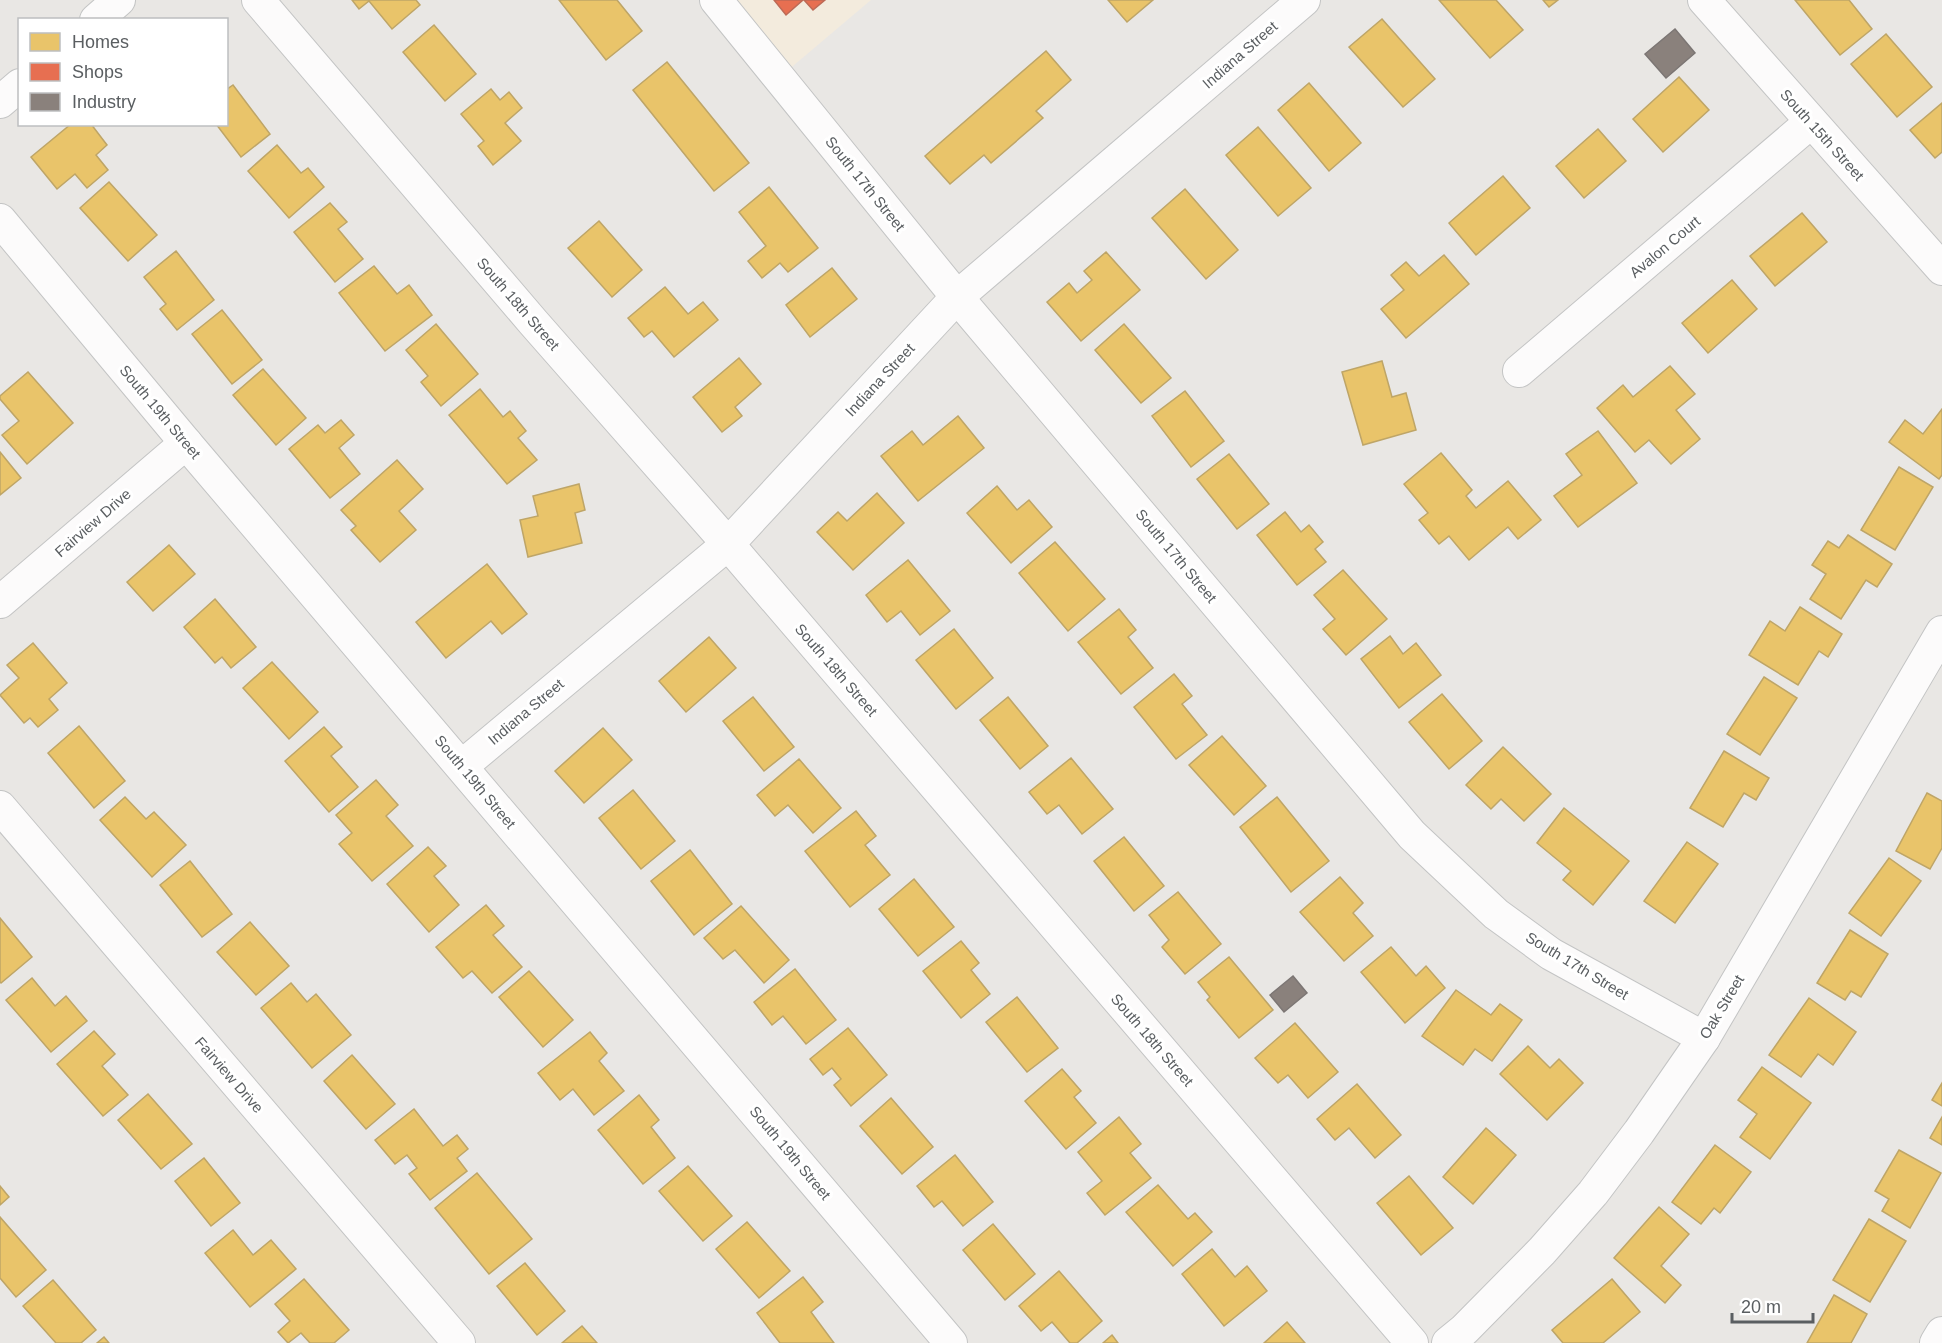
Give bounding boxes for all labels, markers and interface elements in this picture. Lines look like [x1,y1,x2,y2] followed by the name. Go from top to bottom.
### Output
[1199,17,1281,92] street label: Indiana Street
[18,18,228,126] legend
[72,32,129,52] text: Homes
[72,62,123,82] text: Shops
[1777,86,1868,184] street label: South 15th Street
[72,92,136,112] text: Industry
[822,133,909,235] street label: South 17th Street
[1626,212,1704,281] street label: Avalon Court
[474,254,564,354] street label: South 18th Street
[842,339,918,420] street label: Indiana Street
[116,361,205,462] street label: South 19th Street
[51,485,134,560] street label: Fairview Drive
[1132,505,1221,606] street label: South 17th Street
[792,620,882,720] street label: South 18th Street
[484,675,568,748] street label: Indiana Street
[431,731,520,832] street label: South 19th Street
[1523,928,1632,1003] street label: South 17th Street
[1696,971,1748,1042] street label: Oak Street
[1108,990,1198,1090] street label: South 18th Street
[192,1033,267,1116] street label: Fairview Drive
[746,1102,835,1203] street label: South 19th Street
[1732,1286,1813,1324] scale bar
[1741,1297,1781,1317] text: 20 m

